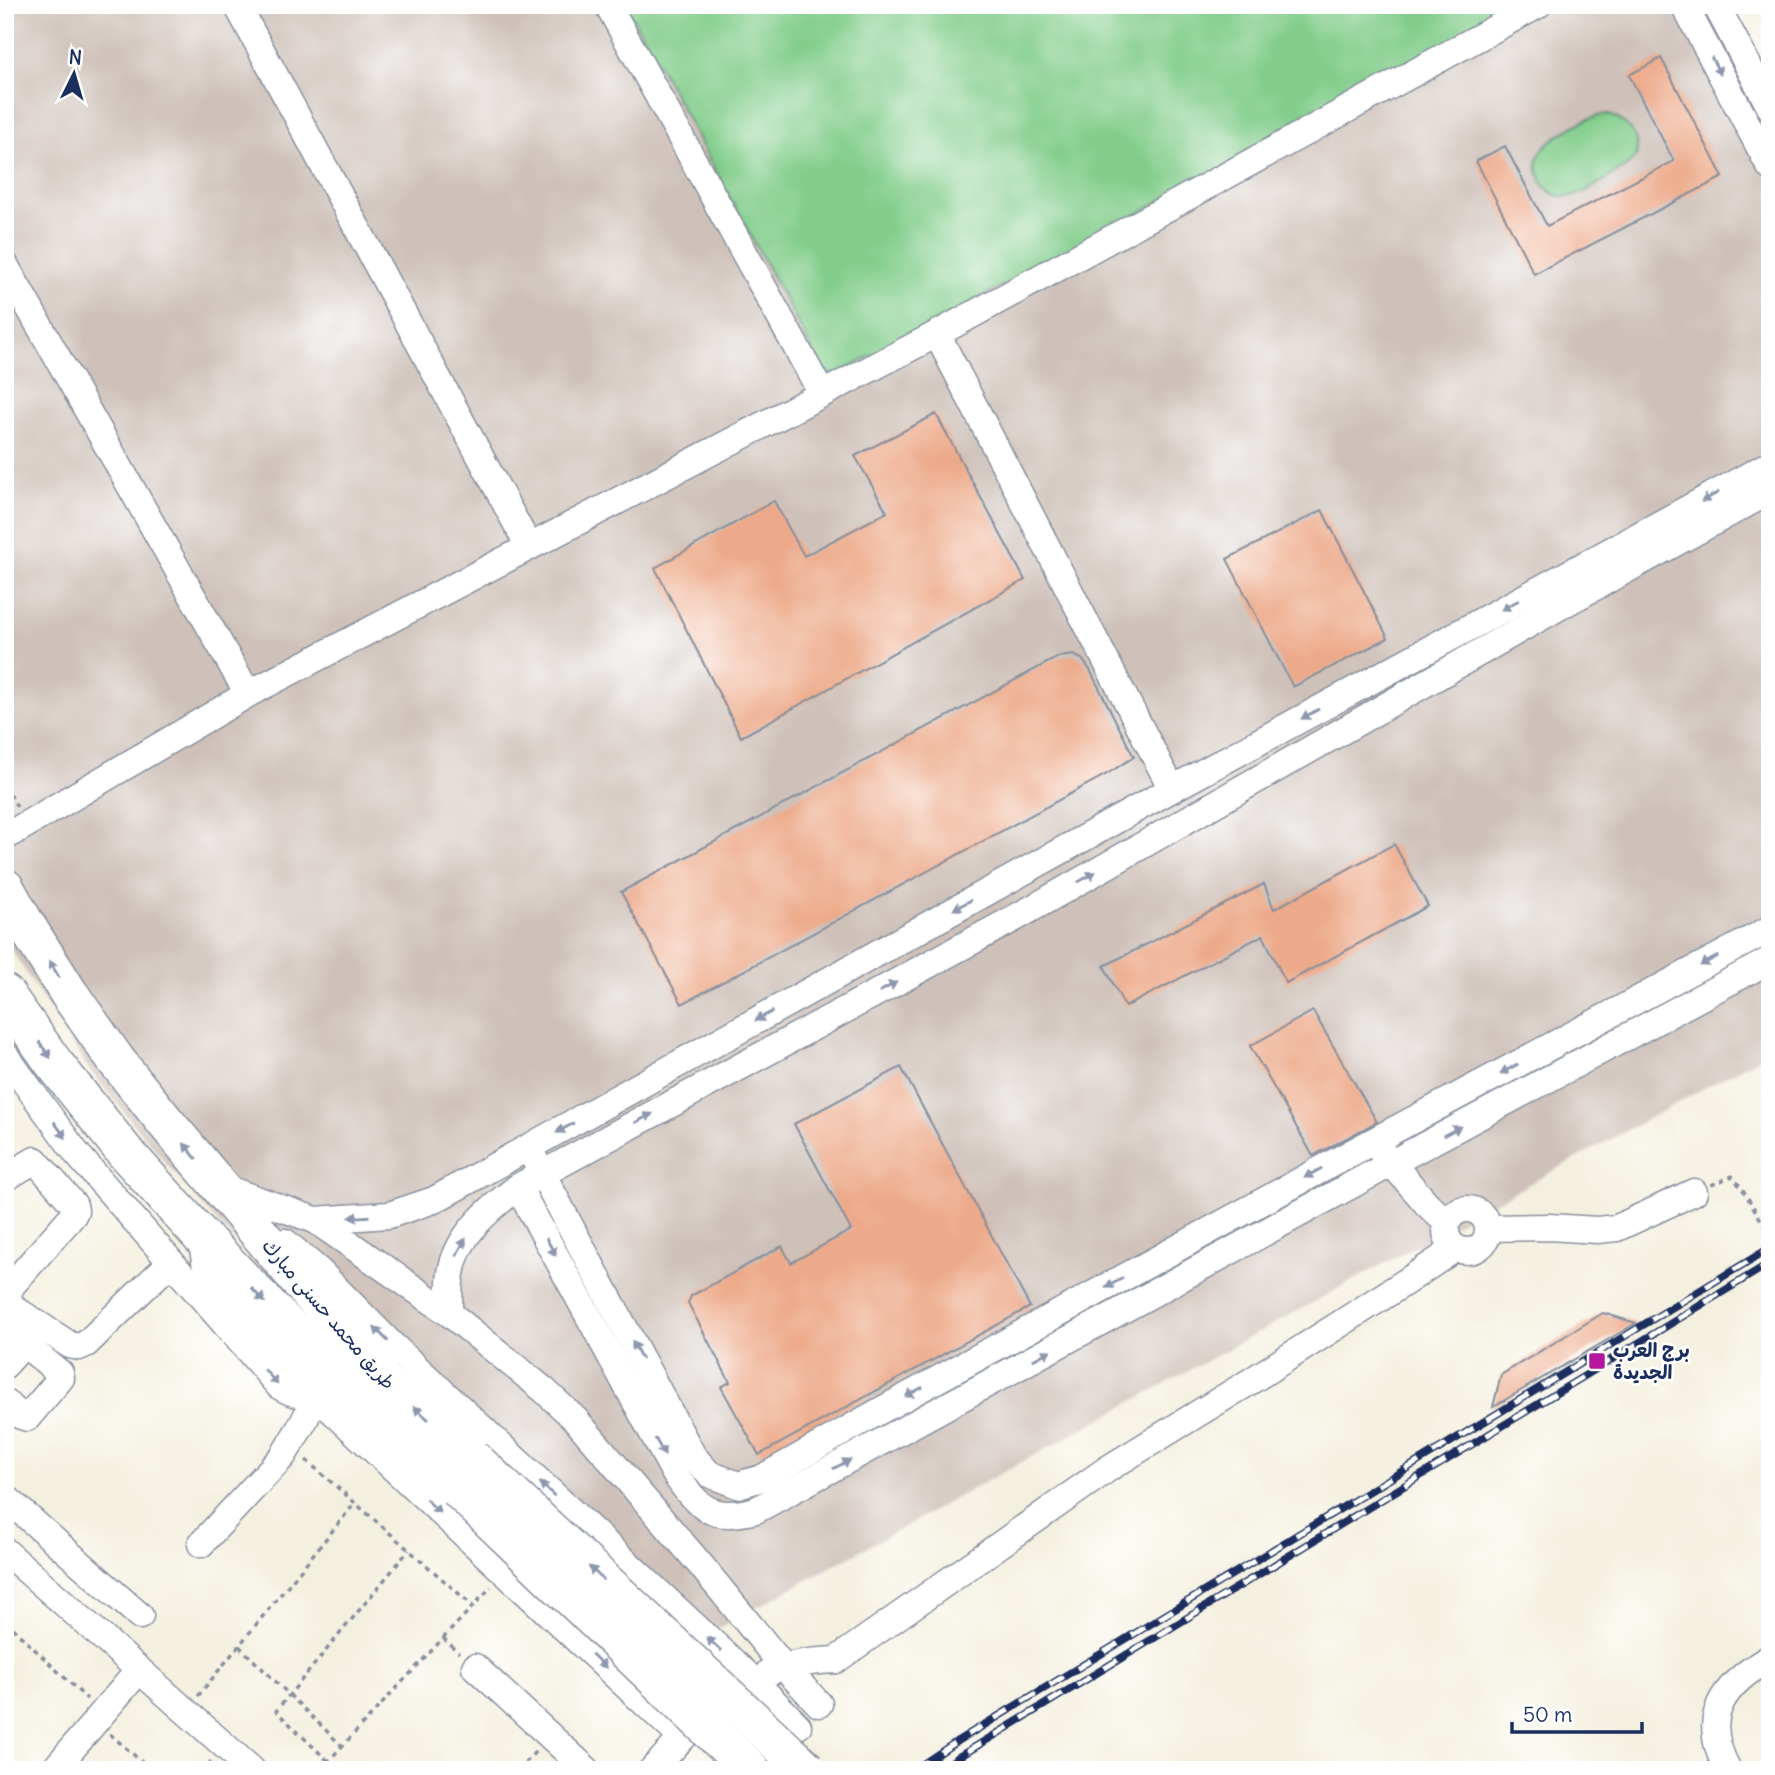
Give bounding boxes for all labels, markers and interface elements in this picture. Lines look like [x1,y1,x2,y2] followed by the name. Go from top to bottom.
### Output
[38,38,108,108] north arrow
[68,45,83,70] text: N
[1710,56,1722,75] one-way arrow
[1700,491,1720,502] one-way arrow
[1500,599,1520,611] one-way arrow
[1300,708,1320,720] one-way arrow
[1077,871,1097,883] one-way arrow
[952,899,972,911] one-way arrow
[1699,955,1719,967] one-way arrow
[47,959,60,979] one-way arrow
[878,981,897,993] one-way arrow
[754,1010,773,1022] one-way arrow
[37,1041,51,1059] one-way arrow
[1499,1063,1519,1075] one-way arrow
[635,1112,654,1124] one-way arrow
[53,1121,67,1139] one-way arrow
[556,1122,575,1134] one-way arrow
[1442,1125,1462,1137] one-way arrow
[182,1142,198,1160] one-way arrow
[1304,1167,1323,1179] one-way arrow
[348,1212,370,1223] one-way arrow
[256,1234,401,1395] street label: طريق محمد حسنى مبارك
[455,1237,467,1256] one-way arrow
[545,1237,557,1257] one-way arrow
[1104,1277,1124,1289] one-way arrow
[249,1286,265,1303] one-way arrow
[373,1326,390,1342] one-way arrow
[1613,1338,1690,1384] place label: برج العرب الجديدة
[631,1340,643,1360] one-way arrow
[1032,1350,1052,1361] one-way arrow
[1587,1351,1607,1371] marker: برج العرب الجديدة
[263,1368,279,1386] one-way arrow
[905,1386,924,1398] one-way arrow
[412,1405,430,1421] one-way arrow
[654,1437,666,1456] one-way arrow
[832,1458,852,1470] one-way arrow
[538,1481,556,1497] one-way arrow
[424,1497,441,1513] one-way arrow
[587,1565,605,1581] one-way arrow
[705,1636,723,1652] one-way arrow
[590,1653,608,1669] one-way arrow
[1512,1691,1642,1735] scale bar
[1523,1701,1572,1728] text: 50 m

